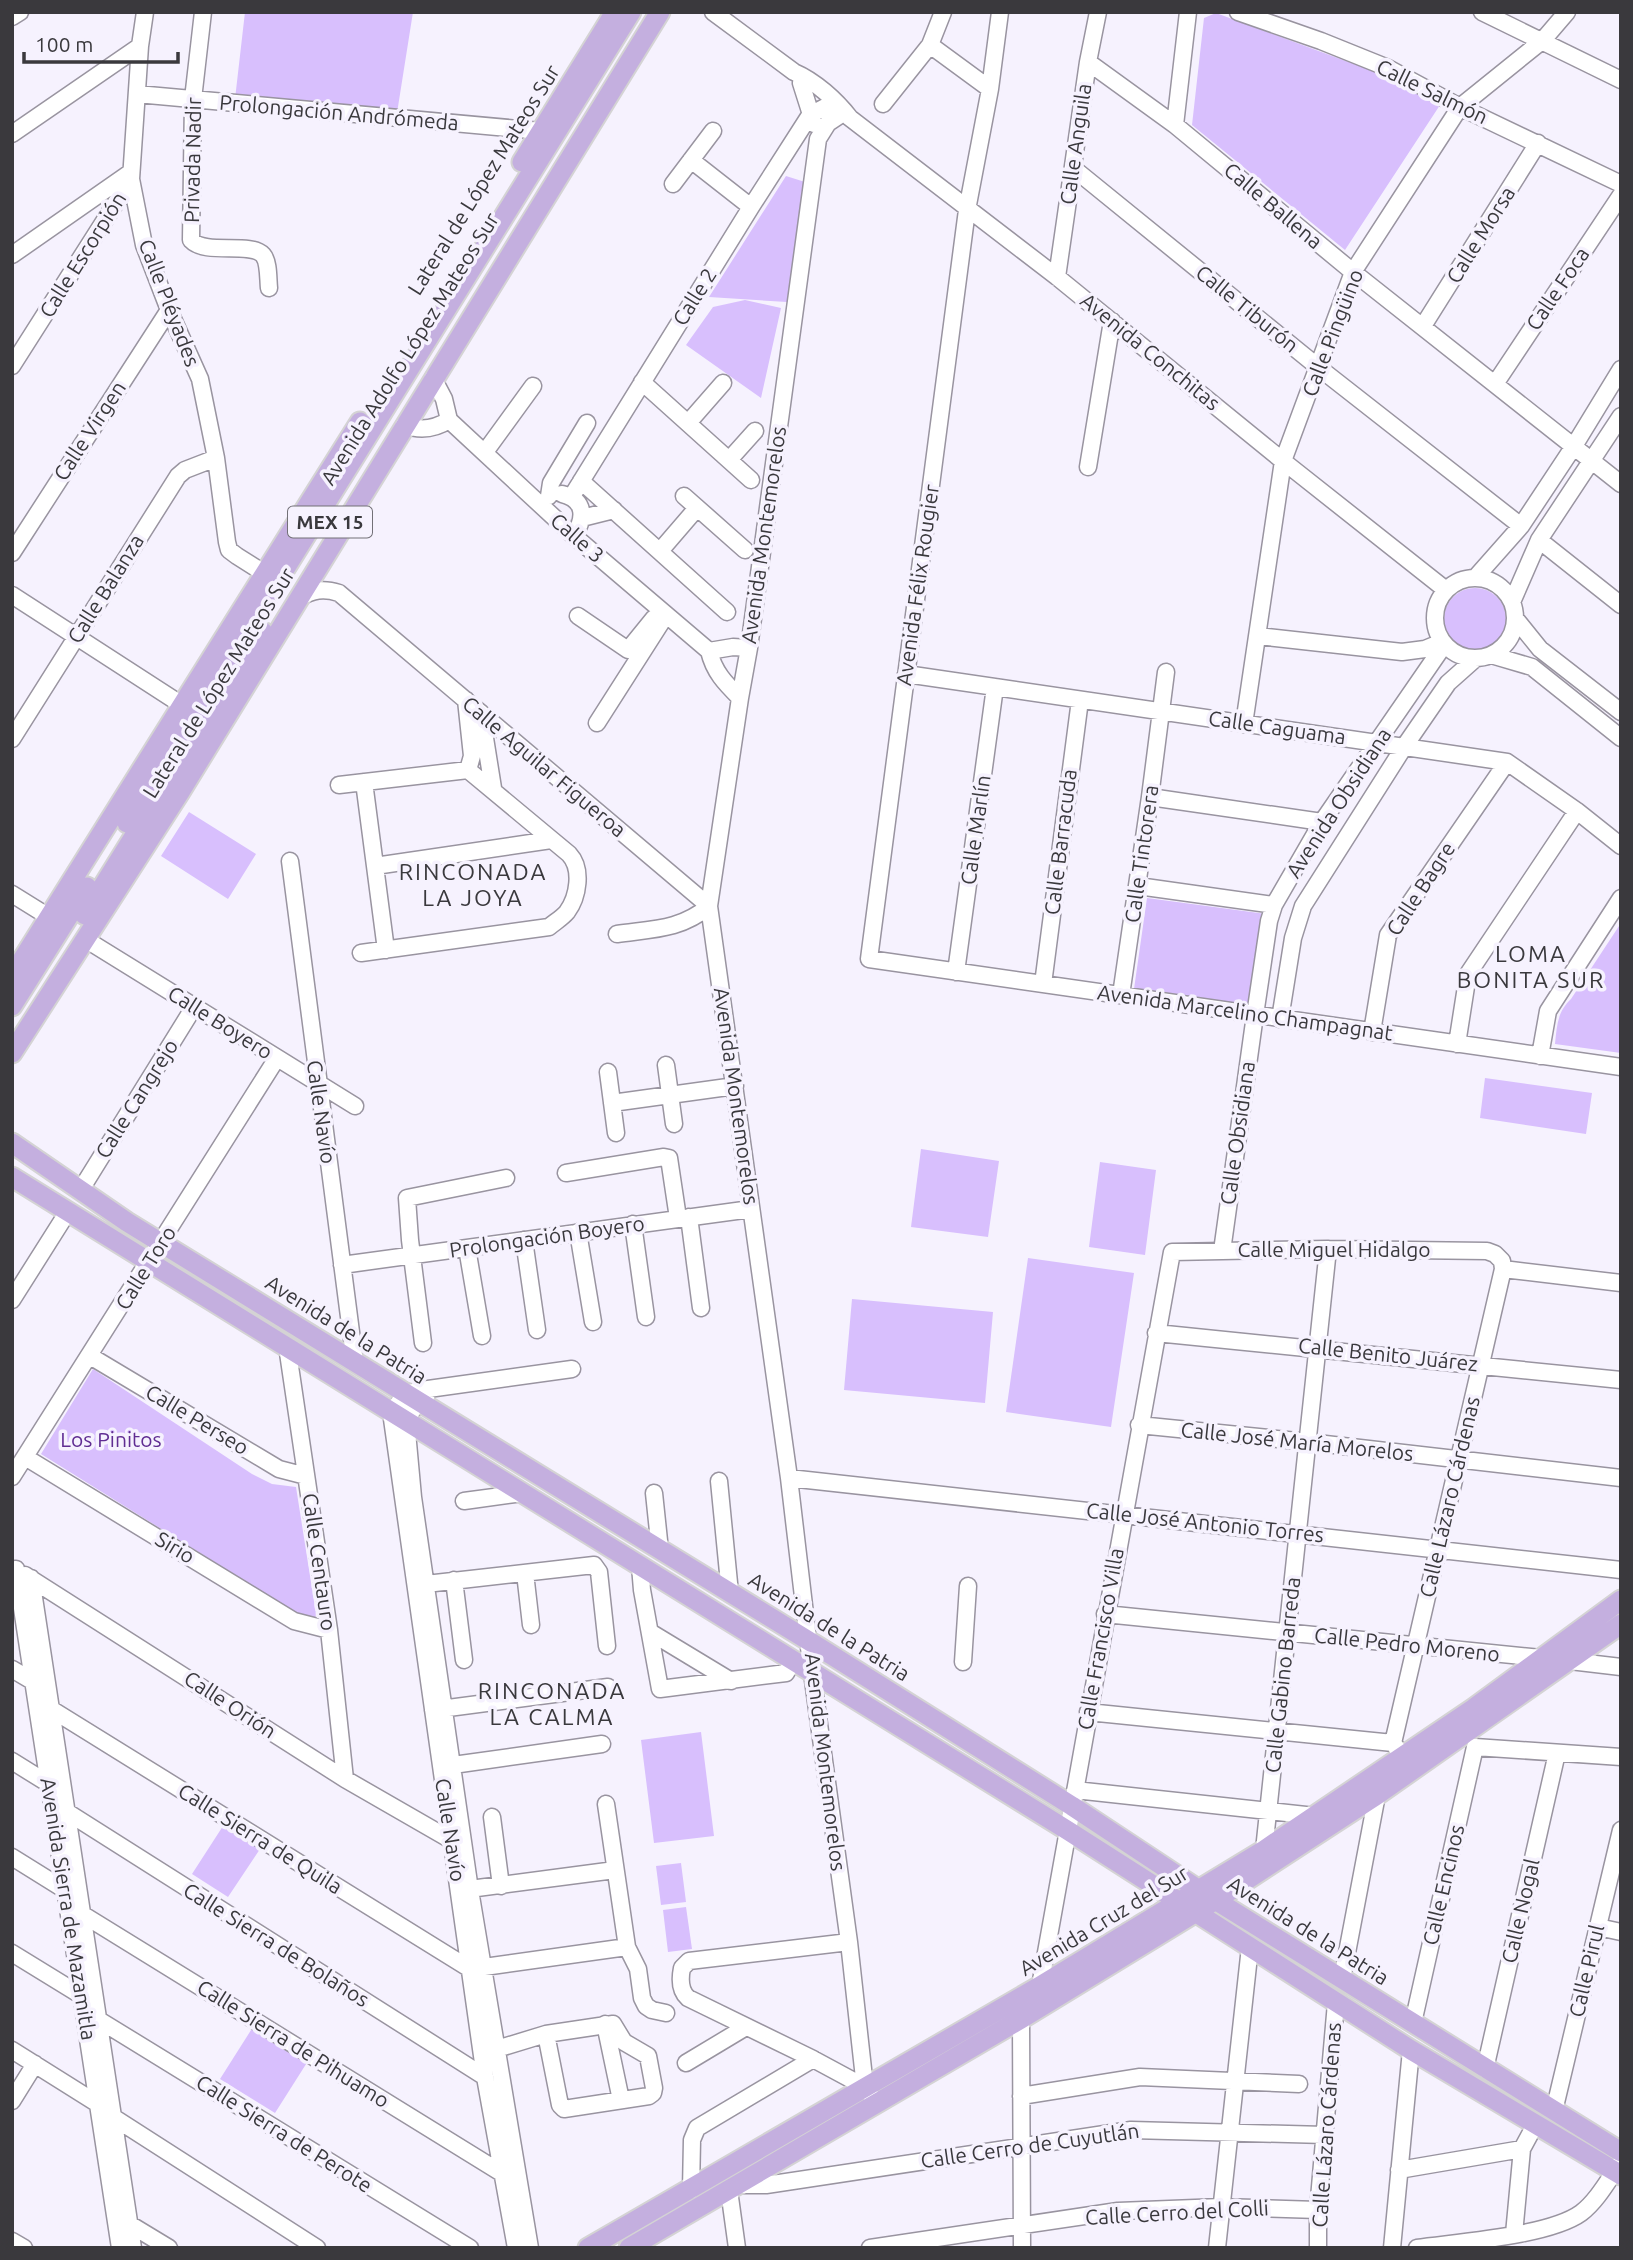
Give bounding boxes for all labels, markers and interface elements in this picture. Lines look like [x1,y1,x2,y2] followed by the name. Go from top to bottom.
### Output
[24,21,178,65] scale bar
[35,32,93,56] text: 100 m
[1373,54,1492,128] street label: Calle Salmón
[402,60,564,299] street label: Lateral de López Mateos Sur
[1055,82,1095,206] street label: Calle Anguila
[218,90,460,134] street label: Prolongación Andrómeda
[179,97,205,223] street label: Privada Nadir
[1220,157,1328,253] street label: Calle Ballena
[1441,182,1519,287] street label: Calle Morsa
[34,187,130,322] street label: Calle Escorpión
[315,208,503,489] street label: Avenida Adolfo López Mateos Sur
[135,235,205,370] street label: Calle Pléyades
[1521,242,1594,334] street label: Calle Foca
[1192,260,1304,357] street label: Calle Tiburón
[667,263,721,330] street label: Calle 2
[1297,266,1367,400] street label: Calle Pingüino
[1076,288,1225,415] street label: Avenida Conchitas
[48,376,130,485] street label: Calle Virgen
[736,425,790,645] street label: Avenida Montemorelos
[891,483,943,687] street label: Avenida Félix Rougier
[288,506,372,538] road number: MEX 15
[546,508,609,567] street label: Calle 3
[62,530,148,647] street label: Calle Balanza
[137,563,299,802] street label: Lateral de López Mateos Sur
[458,691,631,842] street label: Calle Aguilar Figueroa
[1207,705,1347,749] street label: Calle Caguama
[1281,723,1396,882] street label: Avenida Obsidiana
[1039,768,1081,916] street label: Calle Barracuda
[955,773,995,886] street label: Calle Marlín
[1119,783,1163,924] street label: Calle Tintorera
[1381,837,1459,940] street label: Calle Bagre
[399,859,547,910] district label: RINCONADA LA JOYA
[1457,941,1605,992] district label: LOMA BONITA SUR
[1096,979,1394,1045] street label: Avenida Marcelino Champagnat
[164,981,277,1064] street label: Calle Boyero
[710,986,764,1206] street label: Avenida Montemorelos
[90,1035,182,1162] street label: Calle Cangrejo
[303,1058,341,1165] street label: Calle Navío
[1215,1059,1259,1206] street label: Calle Obsidiana
[448,1210,646,1262] street label: Prolongación Boyero
[110,1221,180,1314] street label: Calle Toro
[1237,1237,1431,1261] street label: Calle Miguel Hidalgo
[262,1270,431,1388] street label: Avenida de la Patria
[1297,1333,1479,1375] street label: Calle Benito Juárez
[142,1379,253,1459] street label: Calle Perseo
[1414,1394,1484,1600] street label: Calle Lázaro Cárdenas
[1180,1417,1415,1465] street label: Calle José María Morelos
[60,1427,162,1451] park label: Los Pinitos
[298,1491,342,1632] street label: Calle Centauro
[1085,1498,1325,1546] street label: Calle José Antonio Torres
[152,1526,199,1568] street label: Sirio
[1072,1546,1128,1732] street label: Calle Francisco Villa
[745,1567,914,1685] street label: Avenida de la Patria
[1260,1576,1304,1774] street label: Calle Gabino Barreda
[1313,1622,1501,1666] street label: Calle Pedro Moreno
[801,1652,851,1872] street label: Avenida Montemorelos
[180,1666,281,1743] street label: Calle Orión
[478,1678,626,1729] district label: RINCONADA LA CALMA
[36,1776,102,2042] street label: Avenida Sierra de Mazamitla
[431,1776,471,1883] street label: Calle Navío
[174,1778,347,1898] street label: Calle Sierra de Quila
[1417,1822,1469,1947] street label: Calle Encinos
[1496,1856,1544,1965] street label: Calle Nogal
[1015,1860,1192,1980] street label: Avenida Cruz del Sur
[1224,1871,1393,1989] street label: Avenida de la Patria
[179,1877,374,2011] street label: Calle Sierra de Bolaños
[1564,1922,1608,2019] street label: Calle Pirul
[193,1974,394,2112] street label: Calle Sierra de Pihuamo
[1307,2022,1345,2228] street label: Calle Lázaro Cárdenas
[192,2069,377,2197] street label: Calle Sierra de Perote
[919,2118,1141,2172] street label: Calle Cerro de Cuyutlán
[1084,2195,1269,2229] street label: Calle Cerro del Colli

